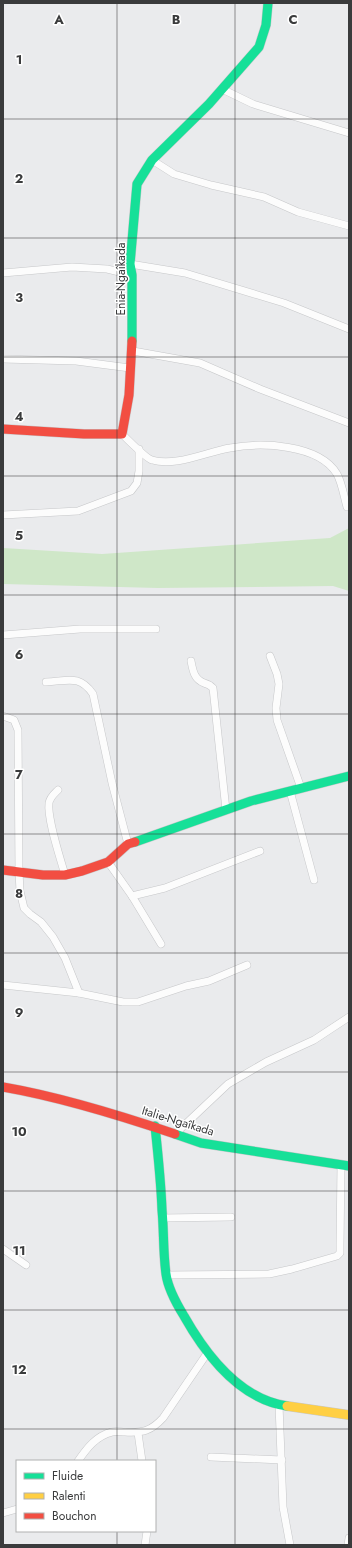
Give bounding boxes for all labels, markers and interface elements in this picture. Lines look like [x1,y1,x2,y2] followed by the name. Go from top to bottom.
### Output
[53,10,64,29] text: A
[172,10,181,29] text: B
[288,10,298,29] text: C
[16,50,22,69] text: 1
[15,169,23,188] text: 2
[112,242,130,316] street label: Enia-Ngaîkada
[15,288,23,307] text: 3
[14,407,24,426] text: 4
[15,526,23,545] text: 5
[15,645,24,664] text: 6
[15,765,23,784] text: 7
[15,884,23,903] text: 8
[15,1003,24,1022] text: 9
[140,1101,217,1141] street label: Italie-Ngaîkada
[11,1122,27,1141] text: 10
[12,1241,26,1260] text: 11
[11,1360,27,1379] text: 12
[16,1460,156,1532] legend
[52,1467,83,1485] text: Fluide
[52,1487,86,1505] text: Ralenti
[52,1507,96,1525] text: Bouchon

